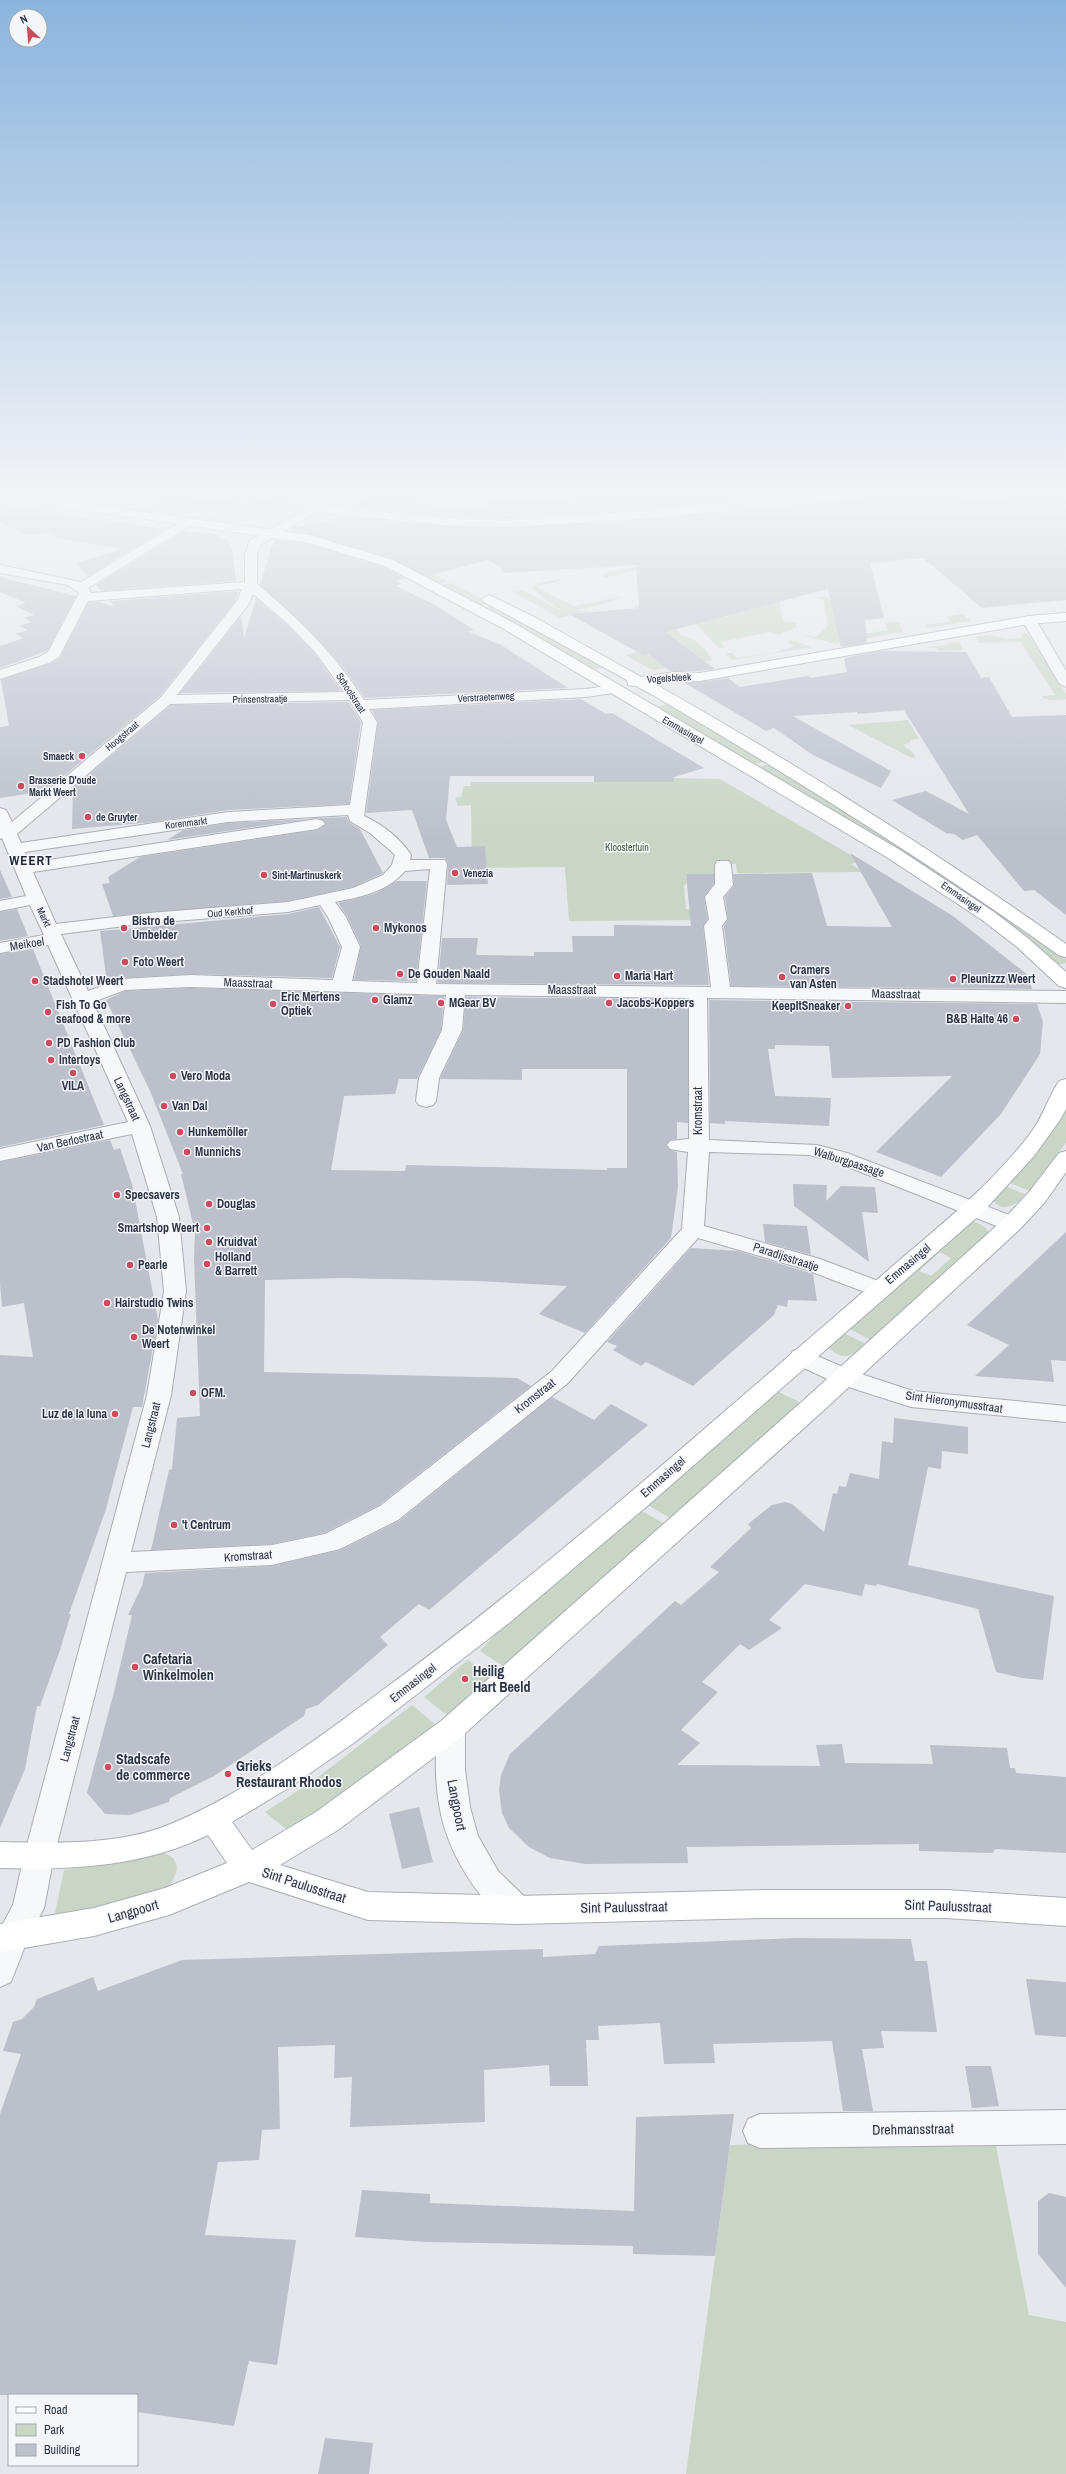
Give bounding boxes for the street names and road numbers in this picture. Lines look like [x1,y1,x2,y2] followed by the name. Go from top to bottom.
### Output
[333,670,369,716] street label: Schoolstraat
[647,670,692,686] street label: Vogelsbleek
[457,689,515,705] street label: Verstraetenweg
[232,692,288,706] street label: Prinsenstraatje
[660,713,706,747] street label: Emmasingel
[102,718,142,754] street label: Hoogstraat
[164,814,209,832] street label: Korenmarkt
[939,879,984,915] street label: Emmasingel
[206,903,254,920] street label: Oud Kerkhof
[34,905,55,930] street label: Markt
[9,933,45,955] street label: Meikoel
[223,974,273,992] street label: Maasstraat
[548,982,597,998] street label: Maasstraat
[872,986,921,1002] street label: Maasstraat
[110,1075,144,1124] street label: Langstraat
[690,1087,706,1135] street label: Kromstraat
[36,1126,105,1156] street label: Van Berlostraat
[812,1143,886,1181] street label: Walburgpassage
[751,1239,821,1275] street label: Paradijsstraatje
[882,1240,934,1288] street label: Emmasingel
[511,1375,559,1417] street label: Kromstraat
[904,1387,1004,1417] street label: Sint Hieronymusstraat
[138,1400,164,1450] street label: Langstraat
[637,1453,689,1501] street label: Emmasingel
[223,1546,273,1566] street label: Kromstraat
[387,1660,439,1706] street label: Emmasingel
[56,1714,84,1764] street label: Langstraat
[443,1778,471,1832] street label: Langpoort
[260,1863,348,1907] street label: Sint Paulusstraat
[106,1895,160,1927] street label: Langpoort
[904,1895,992,1917] street label: Sint Paulusstraat
[580,1897,668,1917] street label: Sint Paulusstraat
[872,2119,954,2139] street label: Drehmansstraat

